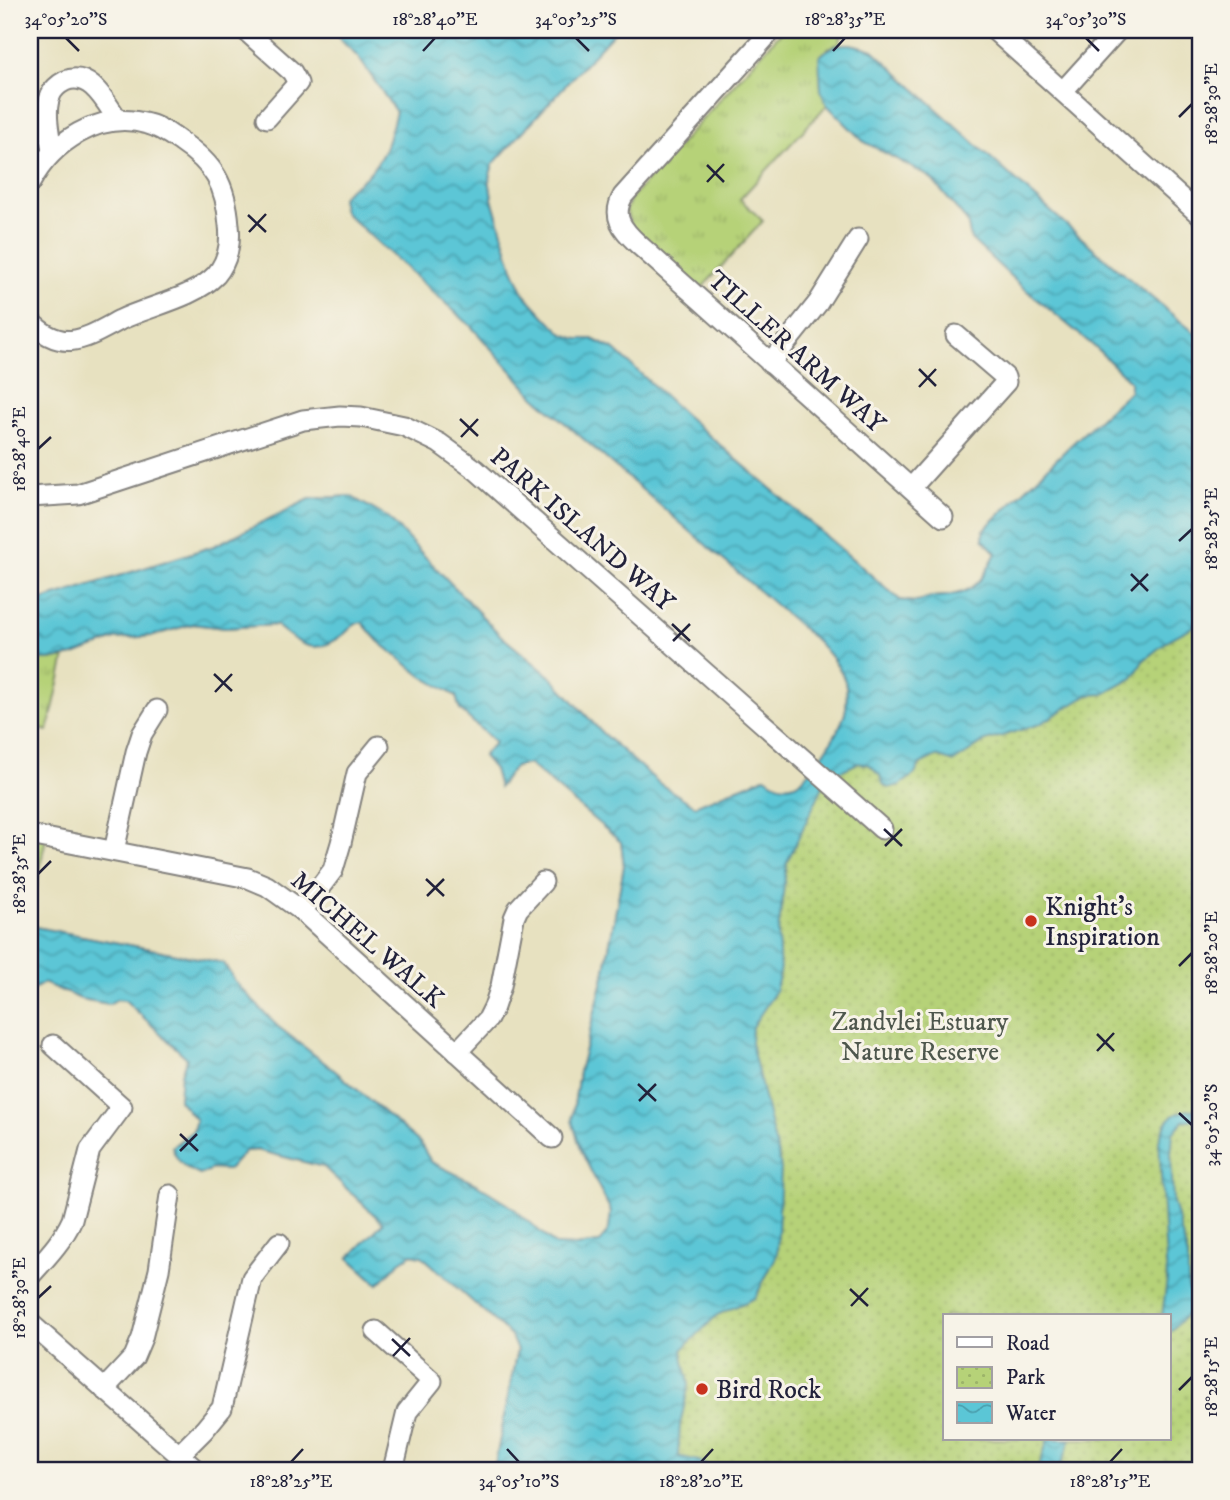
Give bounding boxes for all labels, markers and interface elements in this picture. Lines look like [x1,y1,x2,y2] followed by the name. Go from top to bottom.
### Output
[25,9,107,31] text: 34°05'20"S
[392,9,478,31] text: 18°28'40"E
[535,9,617,31] text: 34°05'25"S
[804,9,886,31] text: 18°28'35"E
[1046,9,1126,31] text: 34°05'30"S
[1201,63,1223,145] text: 18°28'30"E
[700,264,892,441] street label: TILLER ARM WAY
[9,406,31,492] text: 18°28'40"E
[483,441,682,620] street label: PARK ISLAND WAY
[1201,487,1223,571] text: 18°28'25"E
[9,833,31,915] text: 18°28'35"E
[283,864,451,1016] street label: MICHEL WALK
[1045,891,1160,954] place label: Knight's Inspiration
[1201,911,1223,995] text: 18°28'20"E
[1023,913,1039,929] marker: Knight's Inspiration
[832,1006,1009,1069] park label: Zandvlei Estuary Nature Reserve
[1201,1084,1223,1166] text: 34°05'20"S
[9,1257,31,1339] text: 18°28'30"E
[943,1314,1170,1440] legend
[1006,1331,1050,1357] text: Road
[1201,1336,1223,1417] text: 18°28'15"E
[1006,1365,1046,1391] text: Park
[716,1374,821,1407] place label: Bird Rock
[694,1381,710,1397] marker: Bird Rock
[1005,1401,1056,1427] text: Water
[249,1471,333,1493] text: 18°28'25"E
[479,1471,559,1493] text: 34°05'10"S
[659,1471,743,1493] text: 18°28'20"E
[1070,1471,1151,1493] text: 18°28'15"E

